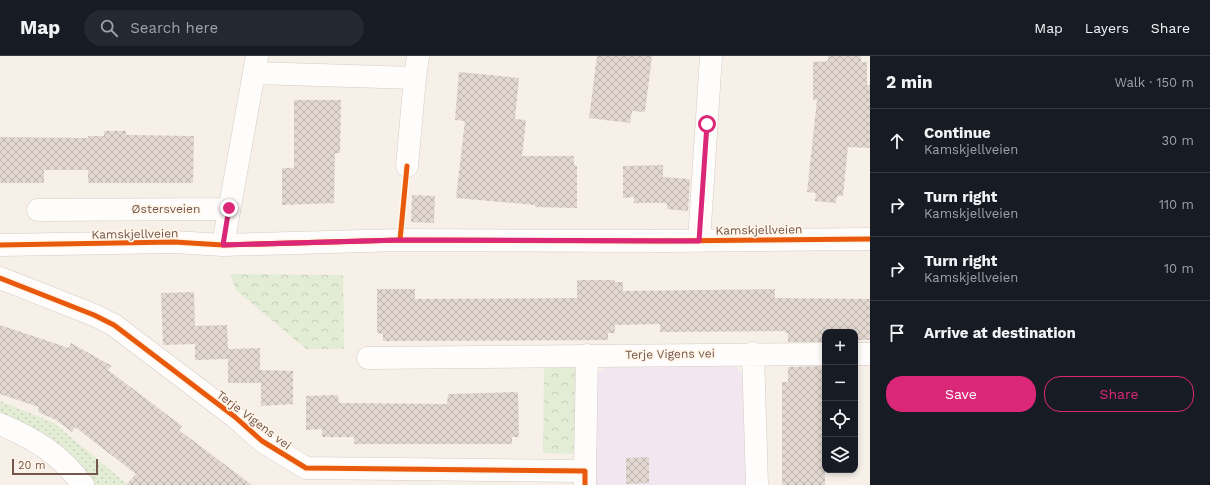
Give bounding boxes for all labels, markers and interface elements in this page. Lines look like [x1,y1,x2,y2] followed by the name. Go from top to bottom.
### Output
[84,10,364,46] search box
[20,16,60,39] text: Map
[98,17,120,39] icon: search
[130,19,218,37] text: Search here
[1034,20,1063,36] text: Map
[1085,20,1129,36] text: Layers
[1151,20,1190,36] text: Share
[886,72,932,92] text: 2 min
[1115,75,1194,90] text: Walk · 150 m
[698,115,716,133] route start
[924,124,991,142] text: Continue
[886,130,908,152] icon: ahead
[1162,133,1194,148] text: 30 m
[924,142,1018,157] text: Kamskjellveien
[924,188,997,206] text: Turn right
[886,194,908,216] icon: right
[1159,197,1194,212] text: 110 m
[220,199,238,217] route end
[132,202,200,216] street label: Østersveien
[924,206,1018,221] text: Kamskjellveien
[715,222,803,238] street label: Kamskjellveien
[91,226,179,242] street label: Kamskjellveien
[924,252,997,270] text: Turn right
[886,258,908,280] icon: right
[1164,261,1194,276] text: 10 m
[924,270,1018,285] text: Kamskjellveien
[886,322,908,344] icon: arrive
[924,324,1076,342] text: Arrive at destination
[822,329,858,473] map controls
[822,329,858,365] button: +
[625,346,715,362] street label: Terje Vigens vei
[822,365,858,401] button: −
[886,376,1036,412] button: Save
[1044,376,1194,412] button: Share
[214,387,294,453] street label: Terje Vigens vei
[822,401,858,437] button: locate
[822,437,858,473] button: layers
[12,457,98,476] scale bar
[18,459,46,472] text: 20 m

